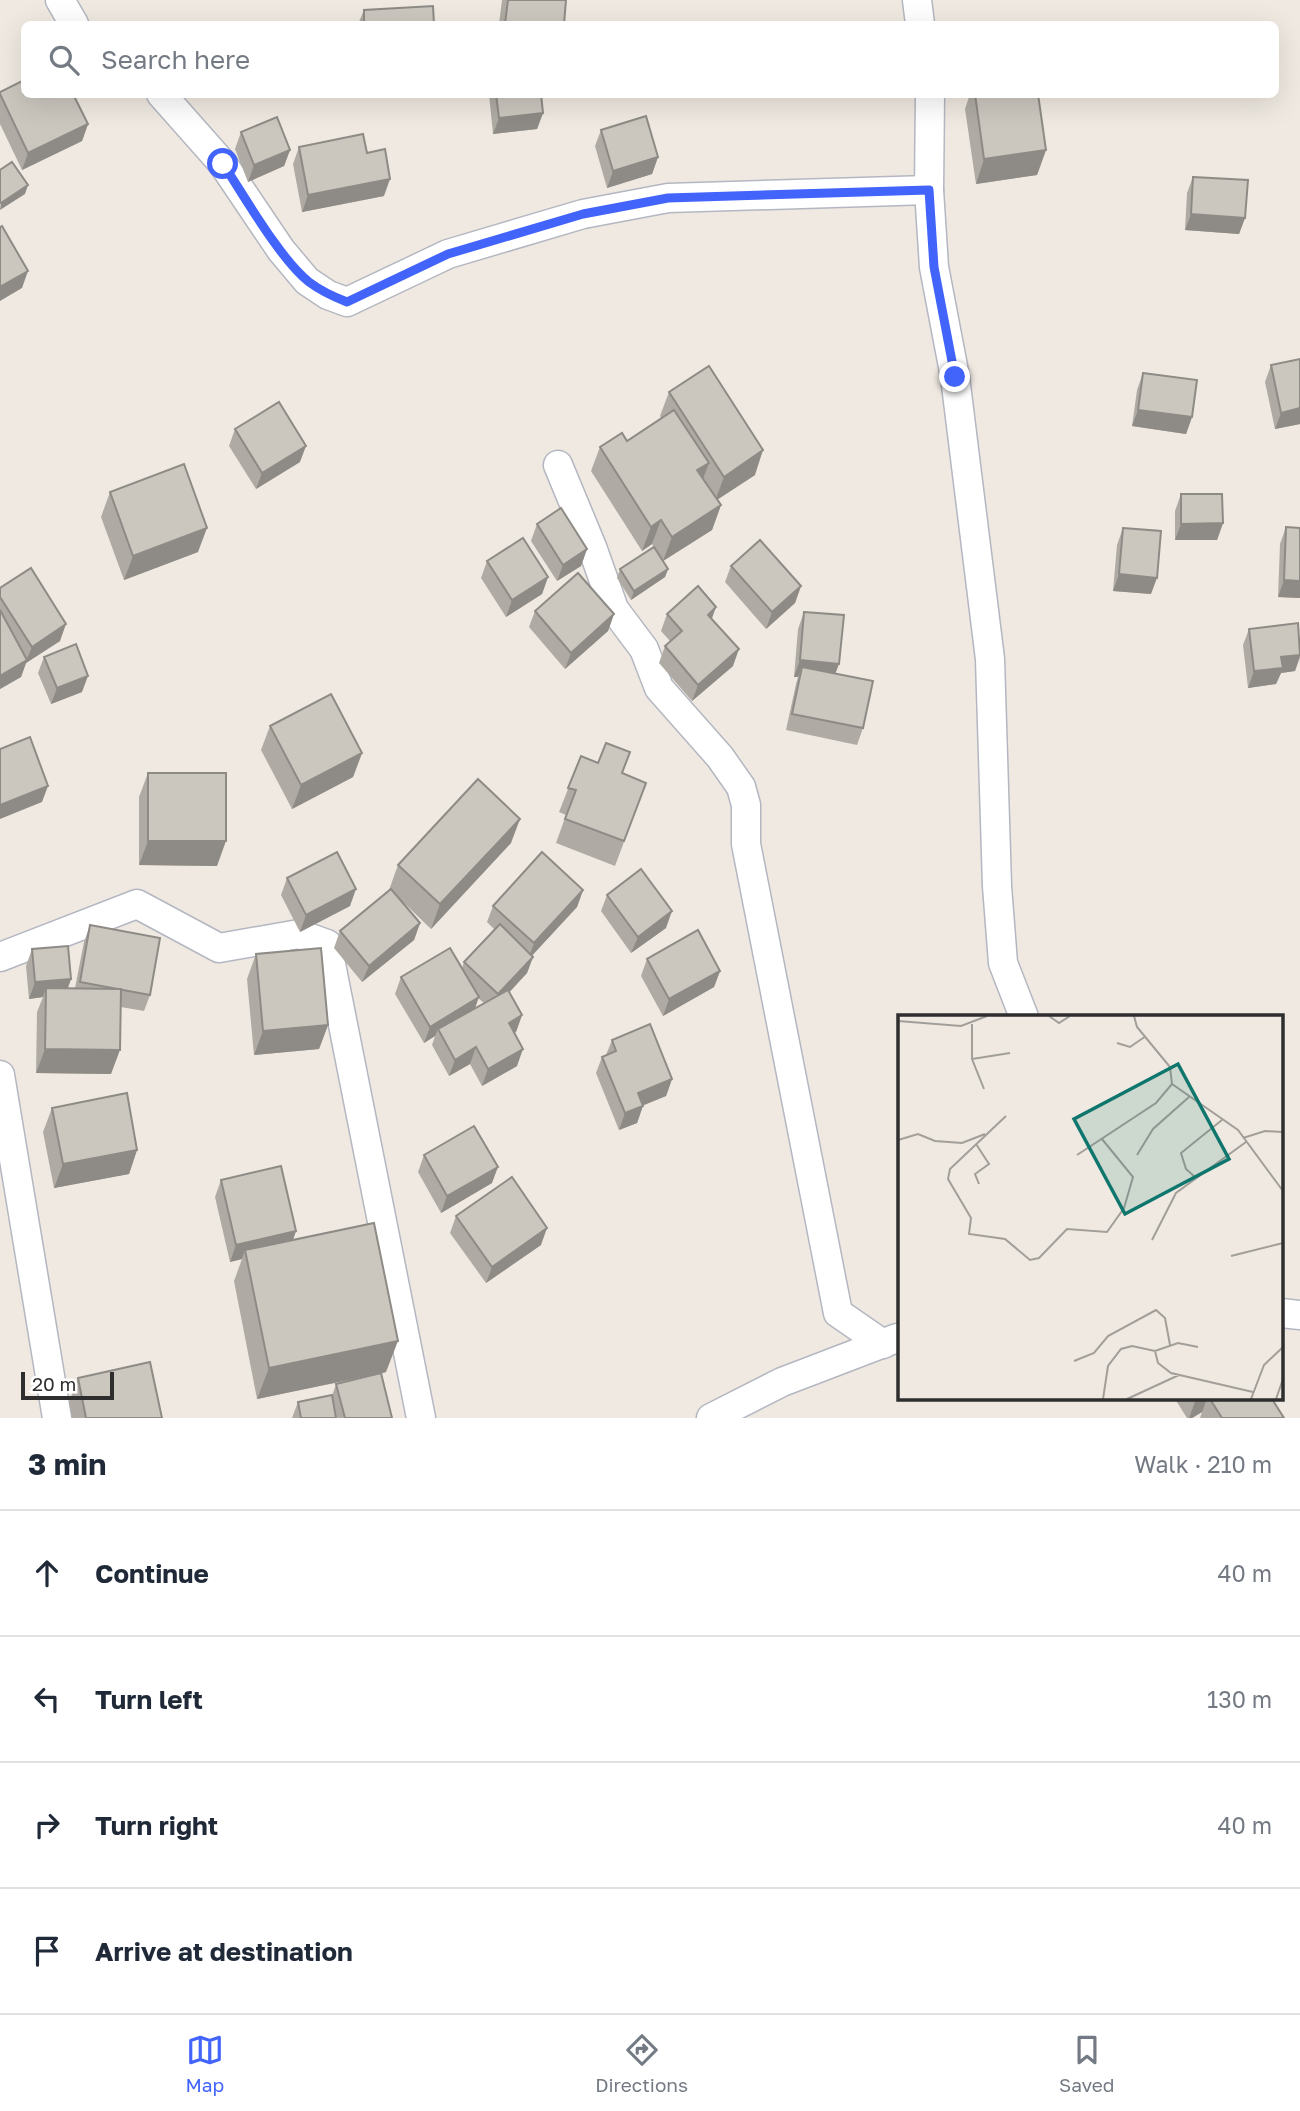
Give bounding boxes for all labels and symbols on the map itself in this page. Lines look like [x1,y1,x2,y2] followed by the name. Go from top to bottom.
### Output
[207,148,238,179] route start
[939,361,970,392] route end
[898,1015,1282,1400] inset map
[21,1369,114,1401] scale bar

